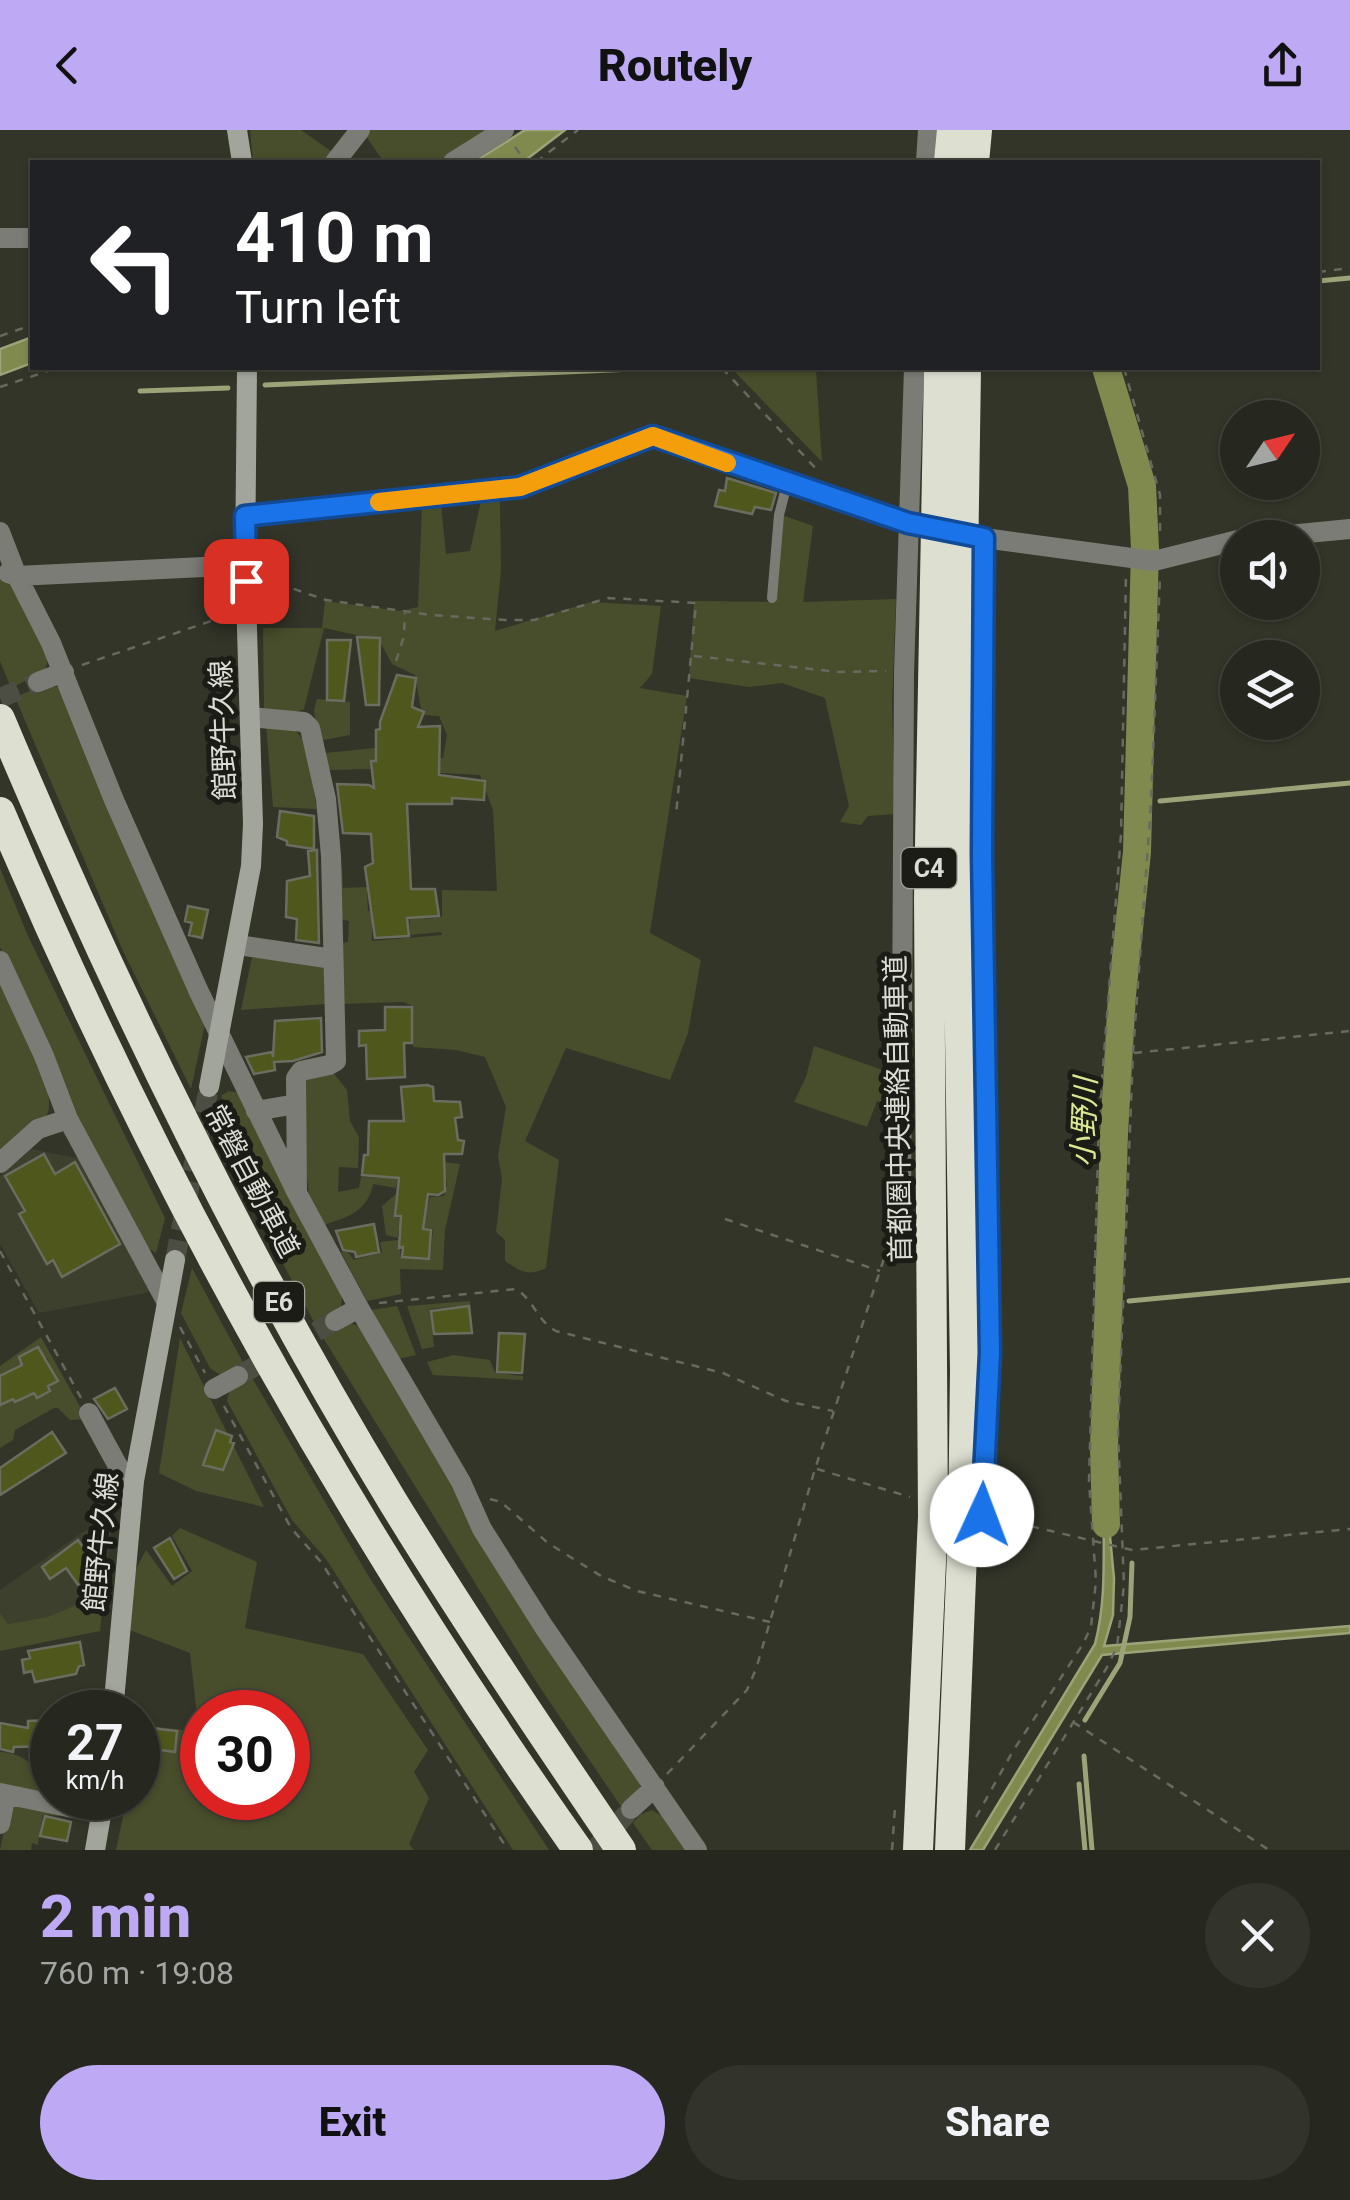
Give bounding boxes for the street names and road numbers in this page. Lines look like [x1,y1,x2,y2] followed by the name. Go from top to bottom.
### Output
[204,659,242,801] street label: 館野牛久線
[902,848,956,888] road number: C4
[879,955,917,1263] street label: 首都圏中央連絡自動車道
[198,1099,306,1263] street label: 常磐自動車道
[254,1282,304,1322] road number: E6
[77,1471,125,1613] street label: 館野牛久線

